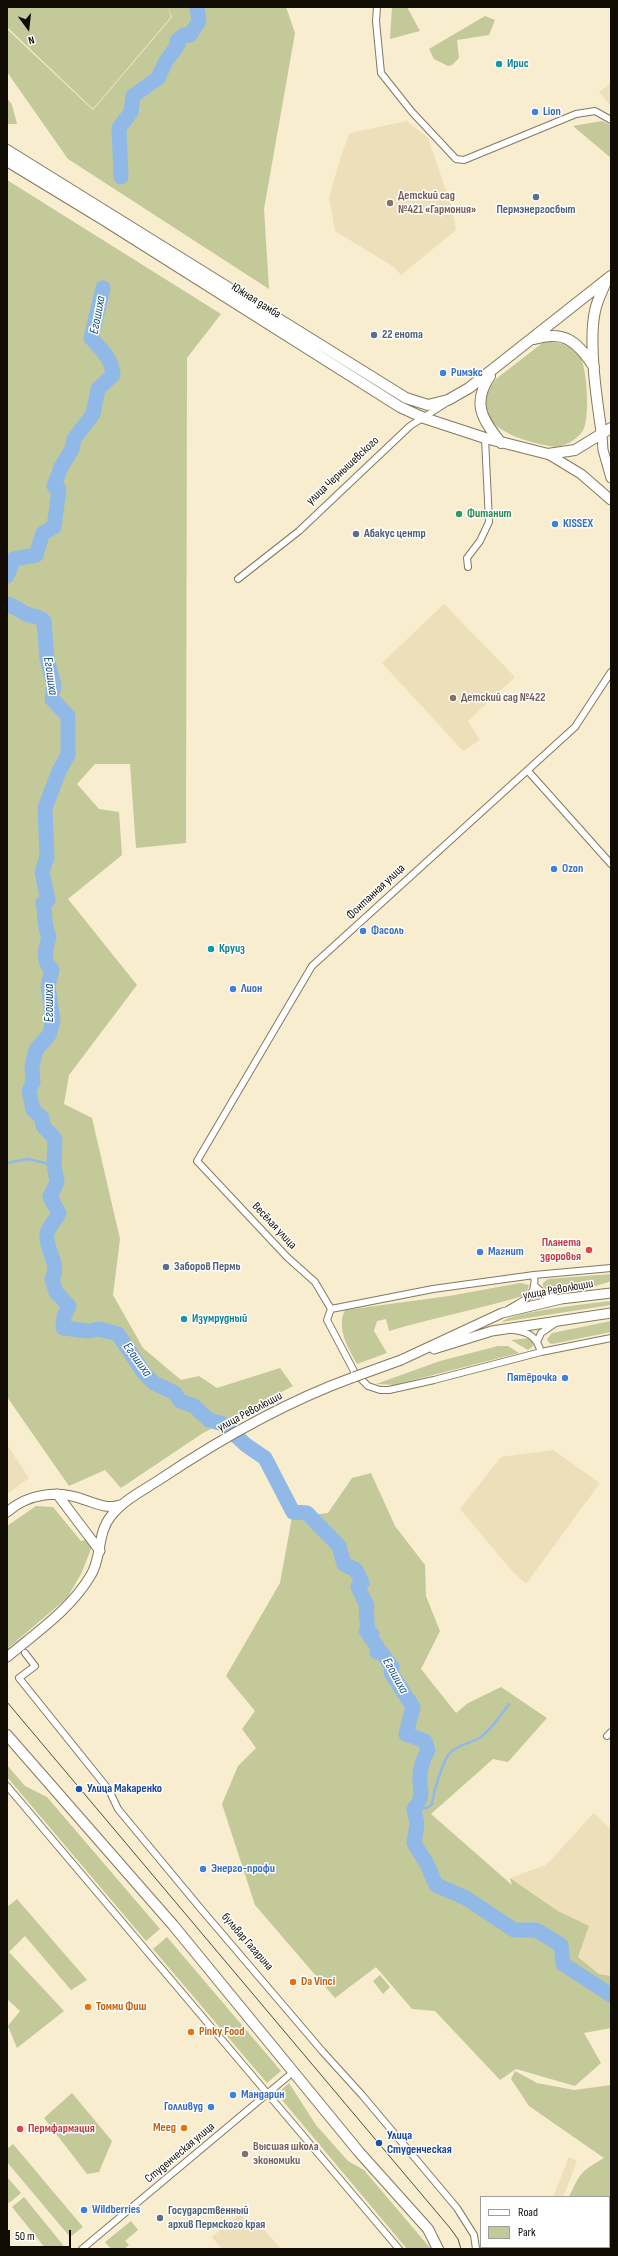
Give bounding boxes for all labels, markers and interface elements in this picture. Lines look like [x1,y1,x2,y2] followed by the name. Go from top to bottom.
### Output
[8,8,48,48] north arrow
[27,33,36,47] text: N
[507,57,529,71] place label: Ирис
[494,59,504,69] marker: Ирис
[543,105,561,119] place label: Lion
[530,107,540,117] marker: Lion
[398,189,476,217] place label: Детский сад №421 «Гармония»
[531,192,541,202] marker: Пермэнергосбыт
[385,198,395,208] marker: Детский сад №421 «Гармония»
[496,203,576,217] place label: Пермэнергосбыт
[229,280,283,322] street label: Южная дамба
[87,295,109,335] water label: Егошиха
[382,328,423,342] place label: 22 енота
[369,330,379,340] marker: 22 енота
[451,366,483,380] place label: Римэкс
[438,368,448,378] marker: Римэкс
[304,434,382,508] street label: улица Чернышевского
[467,507,512,521] place label: Фитанит
[454,509,464,519] marker: Фитанит
[563,517,593,531] place label: KISSEX
[550,519,560,529] marker: KISSEX
[364,527,426,541] place label: Абакус центр
[351,529,361,539] marker: Абакус центр
[40,656,60,696] water label: Егошиха
[461,691,545,705] place label: Детский сад №422
[448,693,458,703] marker: Детский сад №422
[344,861,408,923] street label: Фонтанная улица
[562,862,583,876] place label: Ozon
[549,864,559,874] marker: Ozon
[371,924,404,938] place label: Фасоль
[358,926,368,936] marker: Фасоль
[219,942,245,956] place label: Круиз
[206,944,216,954] marker: Круиз
[241,982,262,996] place label: Лион
[42,984,58,1022] water label: Егошиха
[228,984,238,994] marker: Лион
[249,1200,299,1252] street label: Весёлая улица
[540,1236,581,1264] place label: Планета здоровья
[488,1245,524,1259] place label: Магнит
[584,1245,594,1255] marker: Планета здоровья
[475,1247,485,1257] marker: Магнит
[174,1260,240,1274] place label: Заборов Пермь
[161,1262,171,1272] marker: Заборов Пермь
[522,1277,594,1303] street label: улица Революции
[192,1312,247,1326] place label: Изумрудный
[179,1314,189,1324] marker: Изумрудный
[119,1340,155,1380] water label: Егошиха
[507,1371,557,1385] place label: Пятёрочка
[560,1373,570,1383] marker: Пятёрочка
[215,1389,285,1435] street label: улица Революции
[379,1655,411,1697] water label: Егошиха
[87,1782,162,1796] place label: Улица Макаренко
[74,1784,84,1794] marker: Улица Макаренко
[211,1862,275,1876] place label: Энерго-профи
[198,1864,208,1874] marker: Энерго-профи
[218,1910,276,1974] street label: бульвар Гагарина
[301,1975,335,1989] place label: Da Vinci
[288,1977,298,1987] marker: Da Vinci
[96,2000,146,2014] place label: Томми Фиш
[83,2002,93,2012] marker: Томми Фиш
[199,2025,245,2039] place label: Pinky Food
[186,2027,196,2037] marker: Pinky Food
[241,2088,285,2102] place label: Мандарин
[228,2090,238,2100] marker: Мандарин
[164,2100,203,2114] place label: Голливуд
[206,2102,216,2112] marker: Голливуд
[142,2120,218,2186] street label: Студенческая улица
[153,2121,176,2135] place label: Меед
[28,2122,95,2136] place label: Пермфармация
[179,2123,189,2133] marker: Меед
[15,2124,25,2134] marker: Пермфармация
[387,2129,452,2157] place label: Улица Студенческая
[374,2138,384,2148] marker: Улица Студенческая
[253,2140,319,2168] place label: Высшая школа экономики
[240,2149,250,2159] marker: Высшая школа экономики
[480,2196,610,2248] legend
[92,2203,140,2217] place label: Wildberries
[168,2204,265,2232] place label: Государственный архив Пермского края
[79,2205,89,2215] marker: Wildberries
[518,2205,538,2220] text: Road
[155,2213,165,2223] marker: Государственный архив Пермского края
[10,2222,73,2248] scale bar
[518,2225,536,2240] text: Park
[15,2229,35,2244] text: 50 m

